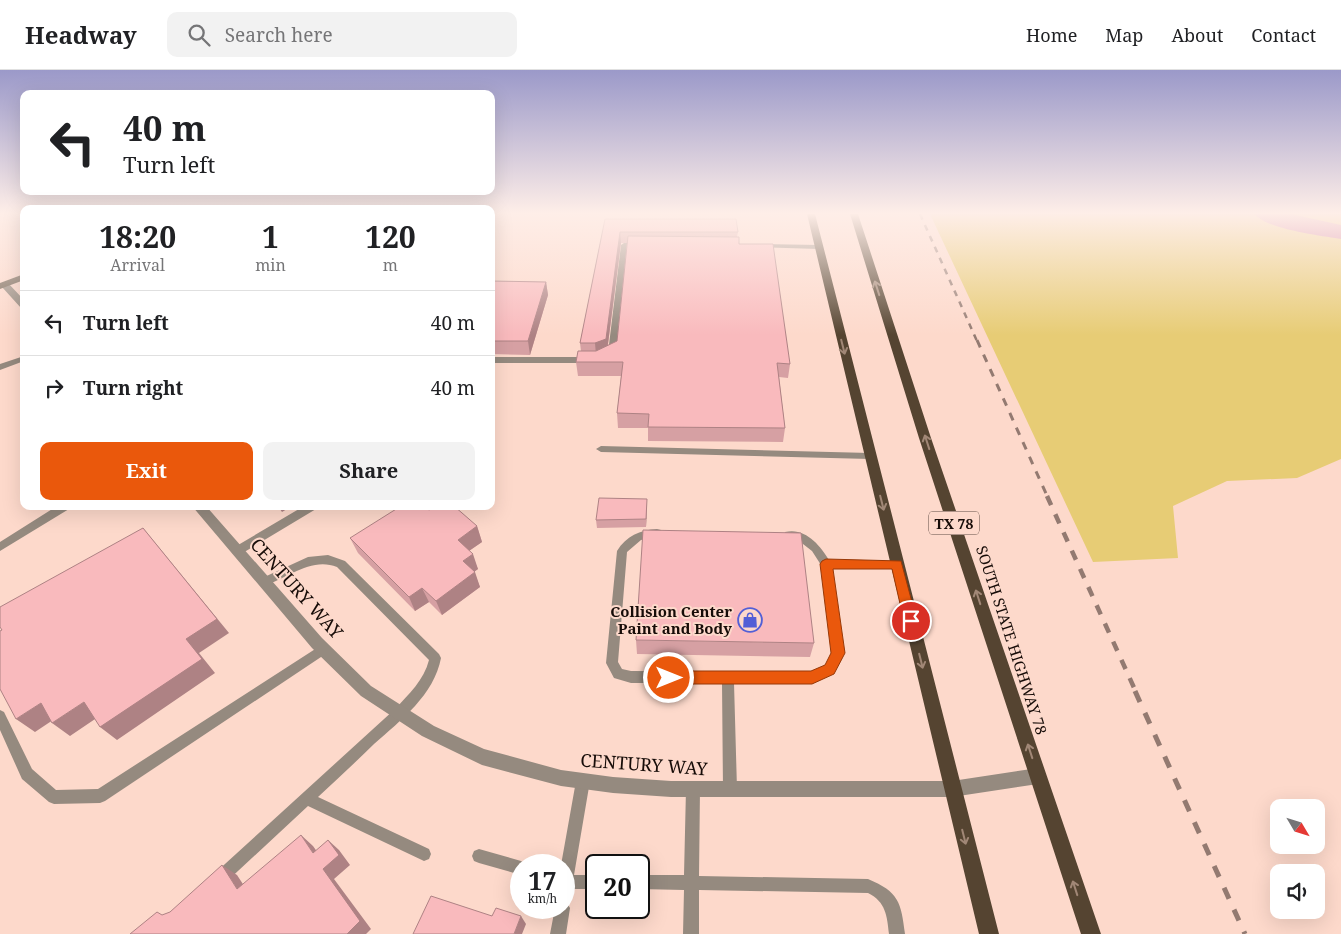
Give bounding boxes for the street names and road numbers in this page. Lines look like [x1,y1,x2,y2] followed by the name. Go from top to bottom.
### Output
[929,512,979,534] road number: TX 78
[245,533,349,644] street label: CENTURY WAY
[972,543,1052,737] street label: SOUTH STATE HIGHWAY 78
[580,748,709,780] street label: CENTURY WAY

